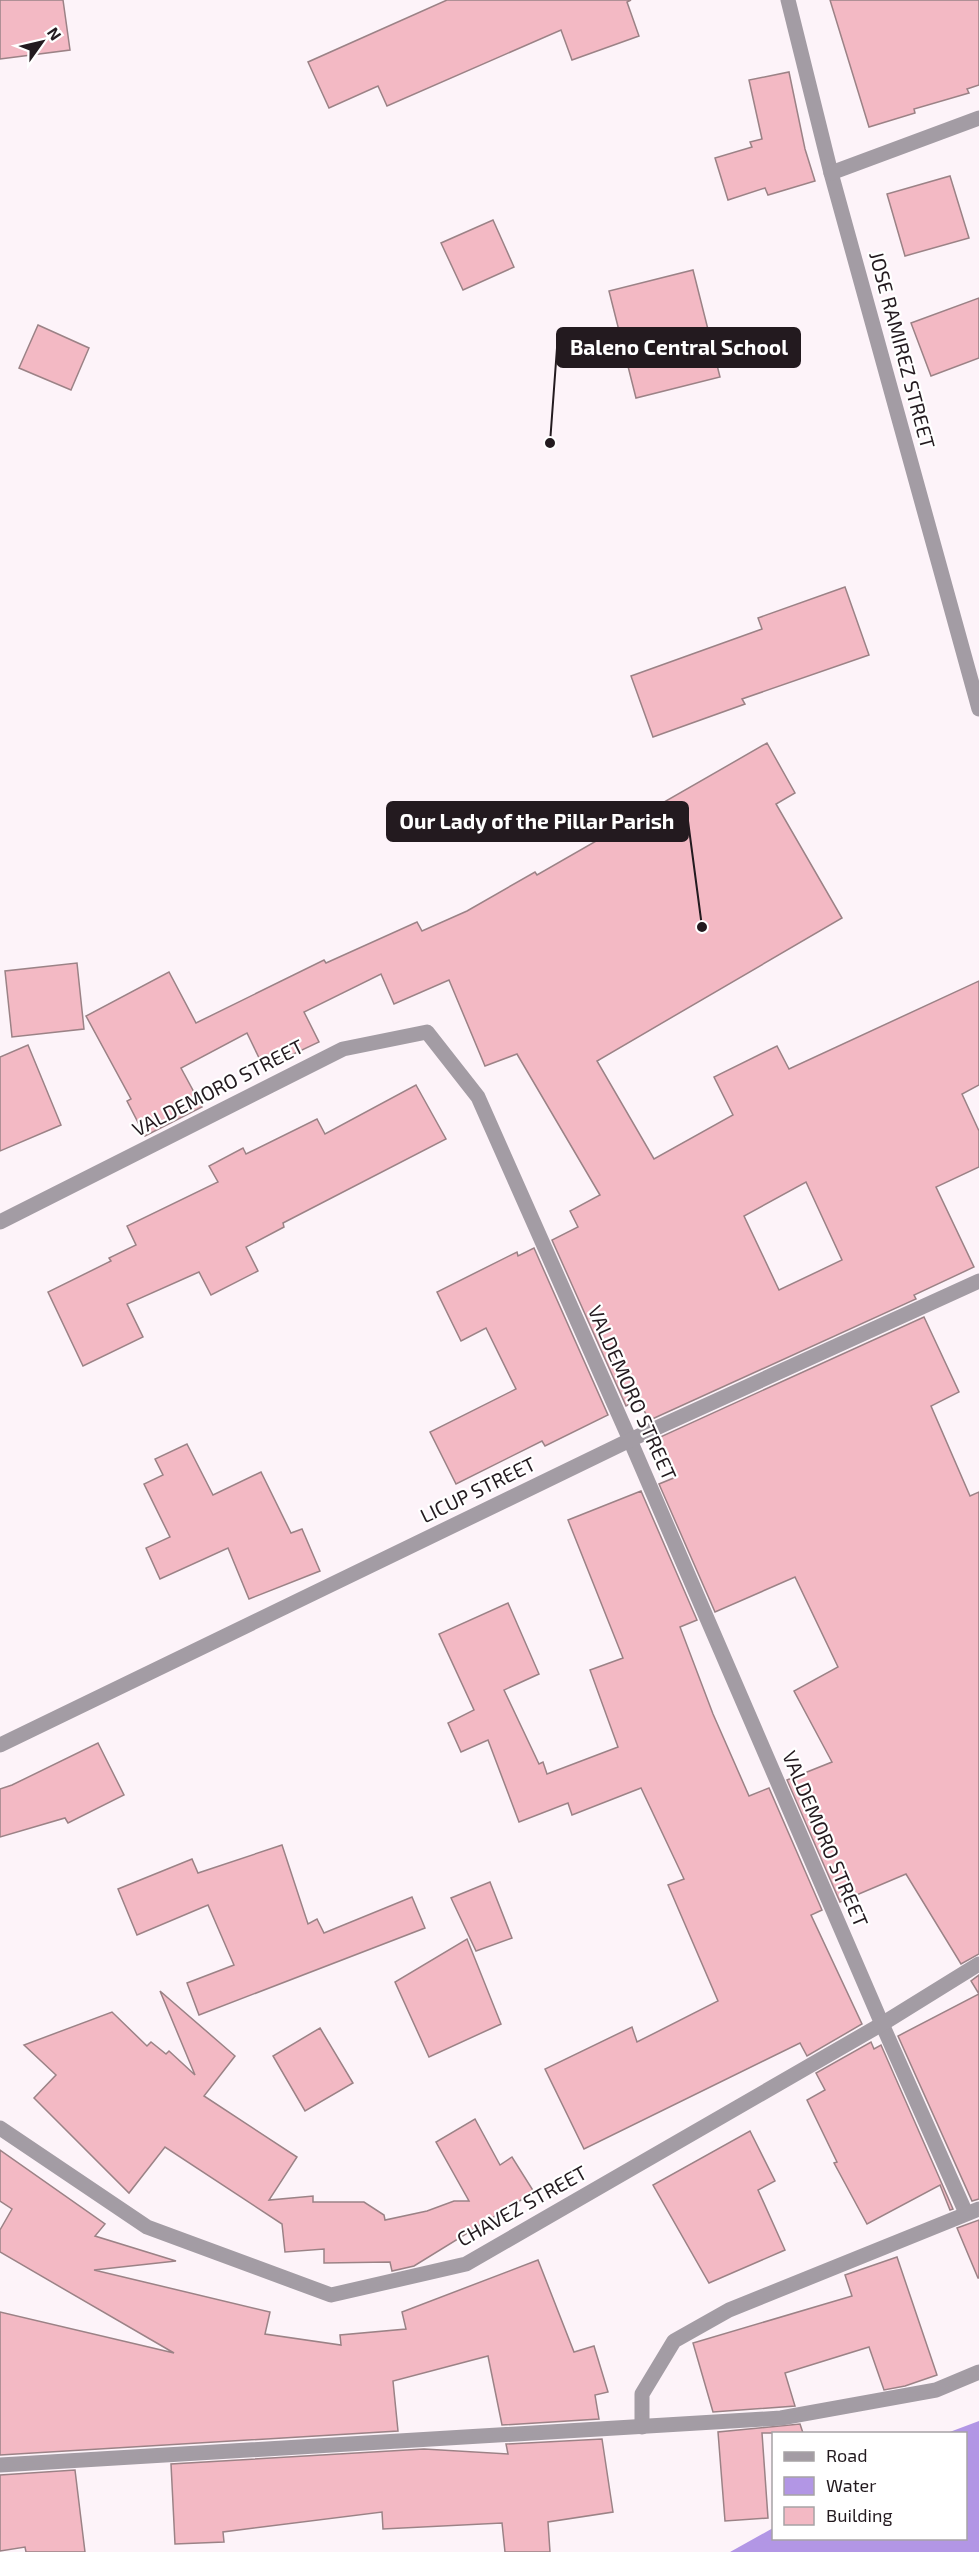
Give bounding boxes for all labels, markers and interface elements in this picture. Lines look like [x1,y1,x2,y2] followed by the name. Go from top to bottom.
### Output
[12,12,72,72] north arrow
[44,23,66,43] text: N
[865,249,941,451] street label: JOSE RAMIREZ STREET
[557,328,800,367] callout: Baleno Central School
[570,334,788,359] text: Baleno Central School
[387,802,688,841] callout: Our Lady of the Pillar Parish
[400,808,674,834] text: Our Lady of the Pillar Parish
[128,1033,308,1141] street label: VALDEMORO STREET
[584,1301,682,1484] street label: VALDEMORO STREET
[416,1451,539,1527] street label: LICUP STREET
[778,1747,874,1931] street label: VALDEMORO STREET
[452,2159,591,2251] street label: CHAVEZ STREET
[772,2432,967,2540] legend
[826,2444,867,2466] text: Road
[826,2474,876,2496] text: Water
[826,2504,893,2526] text: Building

